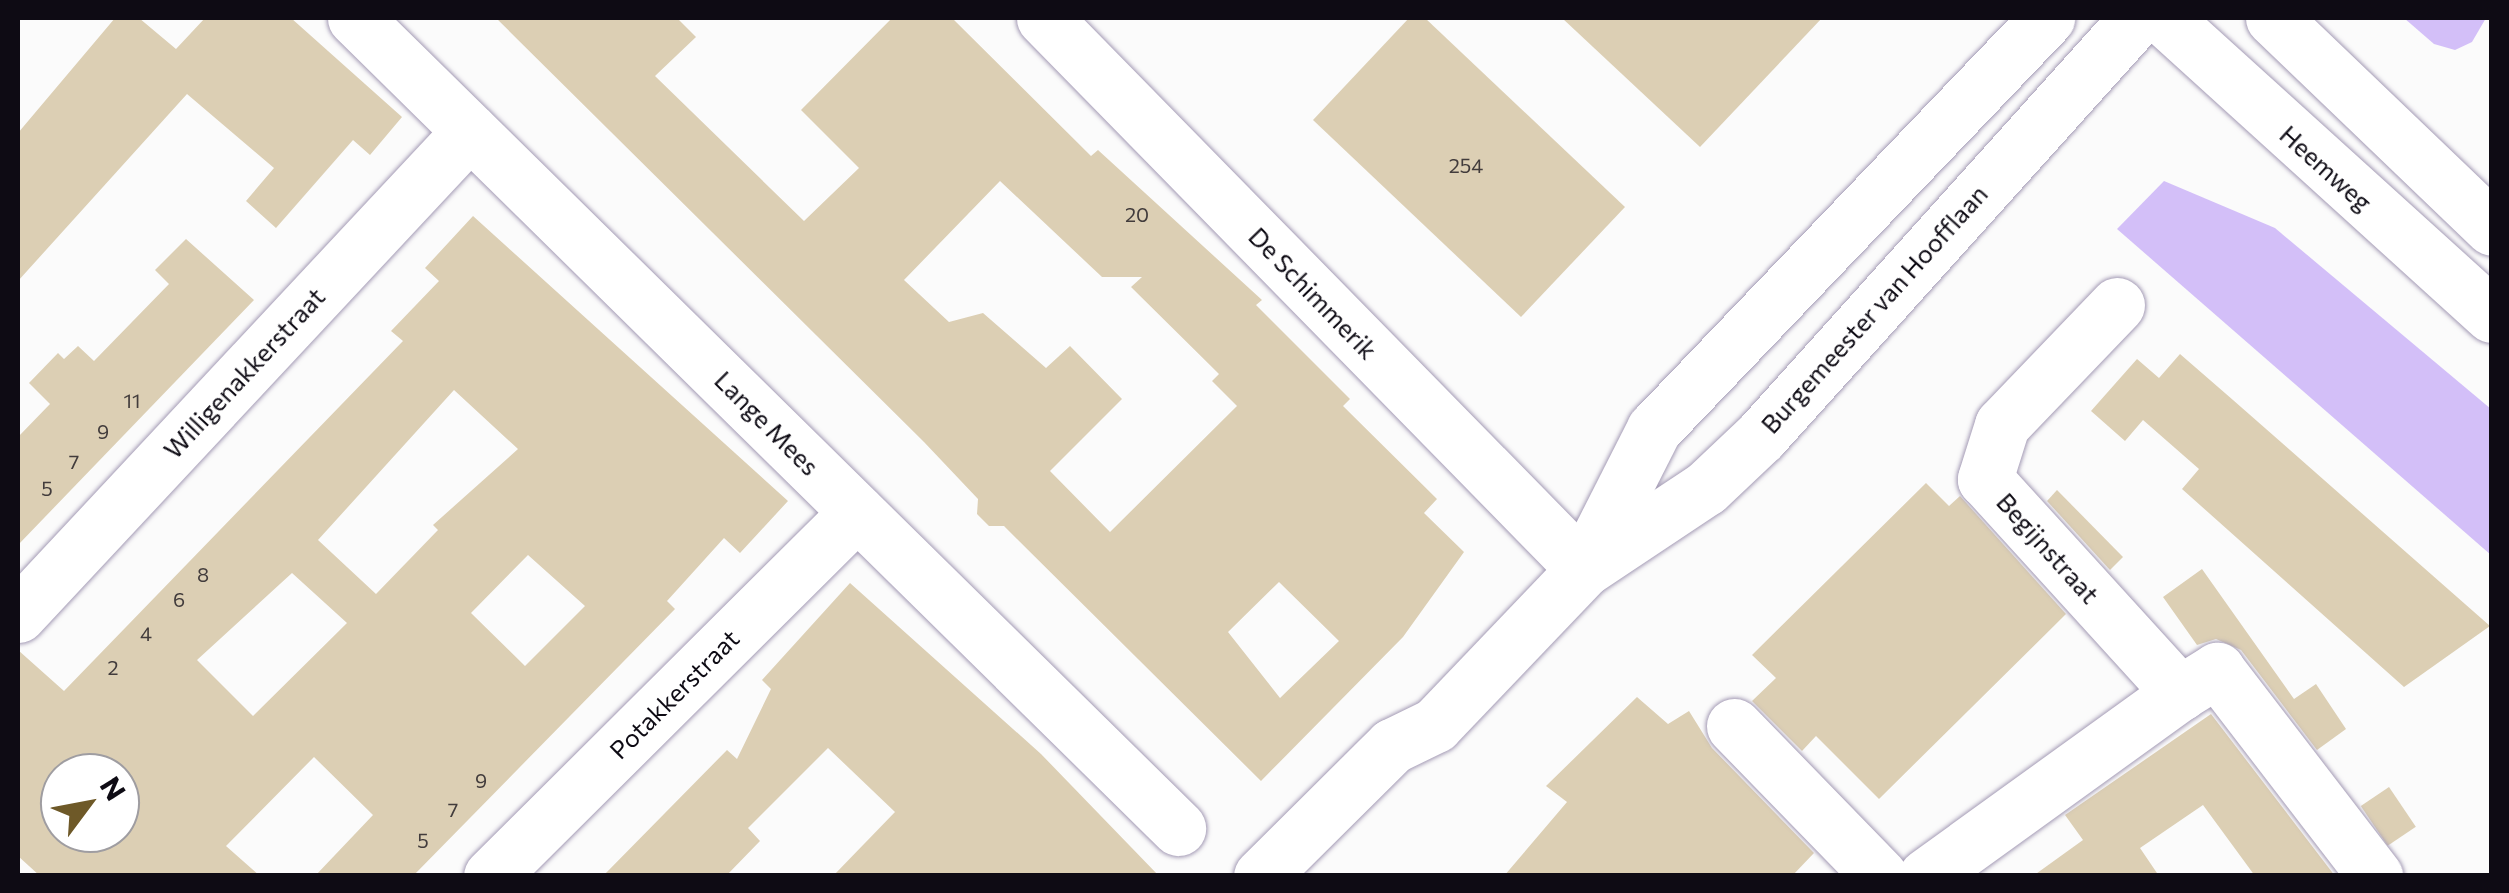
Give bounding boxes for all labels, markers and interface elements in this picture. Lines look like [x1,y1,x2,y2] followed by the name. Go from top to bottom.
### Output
[2274,119,2378,217] street label: Heemweg
[1449,153,1483,177] house number: 254
[1755,179,1993,439] street label: Burgemeester van Hoofflaan
[1125,202,1149,226] house number: 20
[1243,221,1383,365] street label: De Schimmerik
[157,282,331,464] street label: Willigenakkerstraat
[709,365,825,481] street label: Lange Mees
[123,388,141,412] house number: 11
[97,419,109,443] house number: 9
[69,449,79,473] house number: 7
[41,476,53,500] house number: 5
[1991,487,2105,609] street label: Begijnstraat
[197,562,209,586] house number: 8
[173,587,185,611] house number: 6
[140,621,152,645] house number: 4
[603,623,745,765] street label: Potakkerstraat
[107,655,119,679] house number: 2
[40,753,140,853] north arrow
[475,768,487,792] house number: 9
[94,770,134,806] text: N
[448,797,458,821] house number: 7
[417,828,429,852] house number: 5

